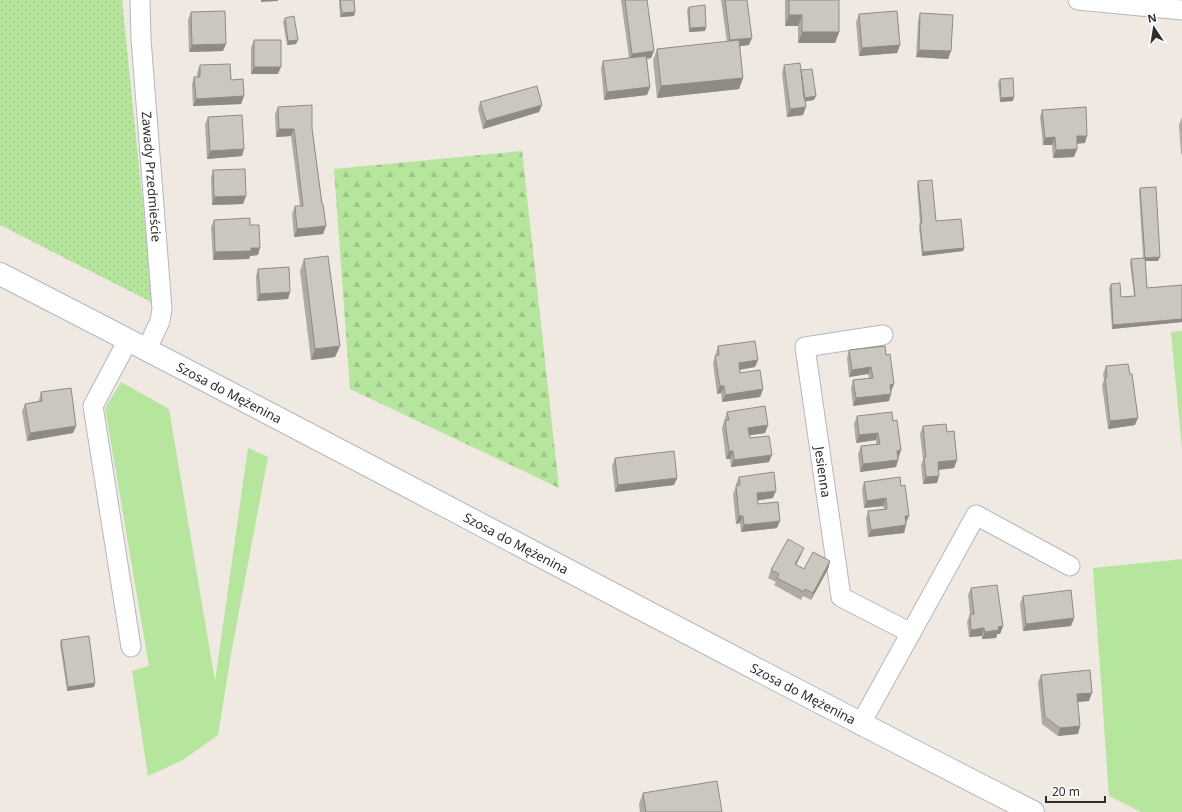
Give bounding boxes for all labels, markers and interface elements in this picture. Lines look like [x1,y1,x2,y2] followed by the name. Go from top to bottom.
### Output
[1134,8,1174,48] north arrow
[1146,9,1158,26] text: N
[138,111,166,243] street label: Zawady Przedmieście
[173,358,285,428] street label: Szosa do Mężenina
[810,443,836,498] street label: Jesienna
[460,508,572,578] street label: Szosa do Mężenina
[747,659,859,728] street label: Szosa do Mężenina
[1046,778,1105,804] scale bar
[1052,783,1080,800] text: 20 m

